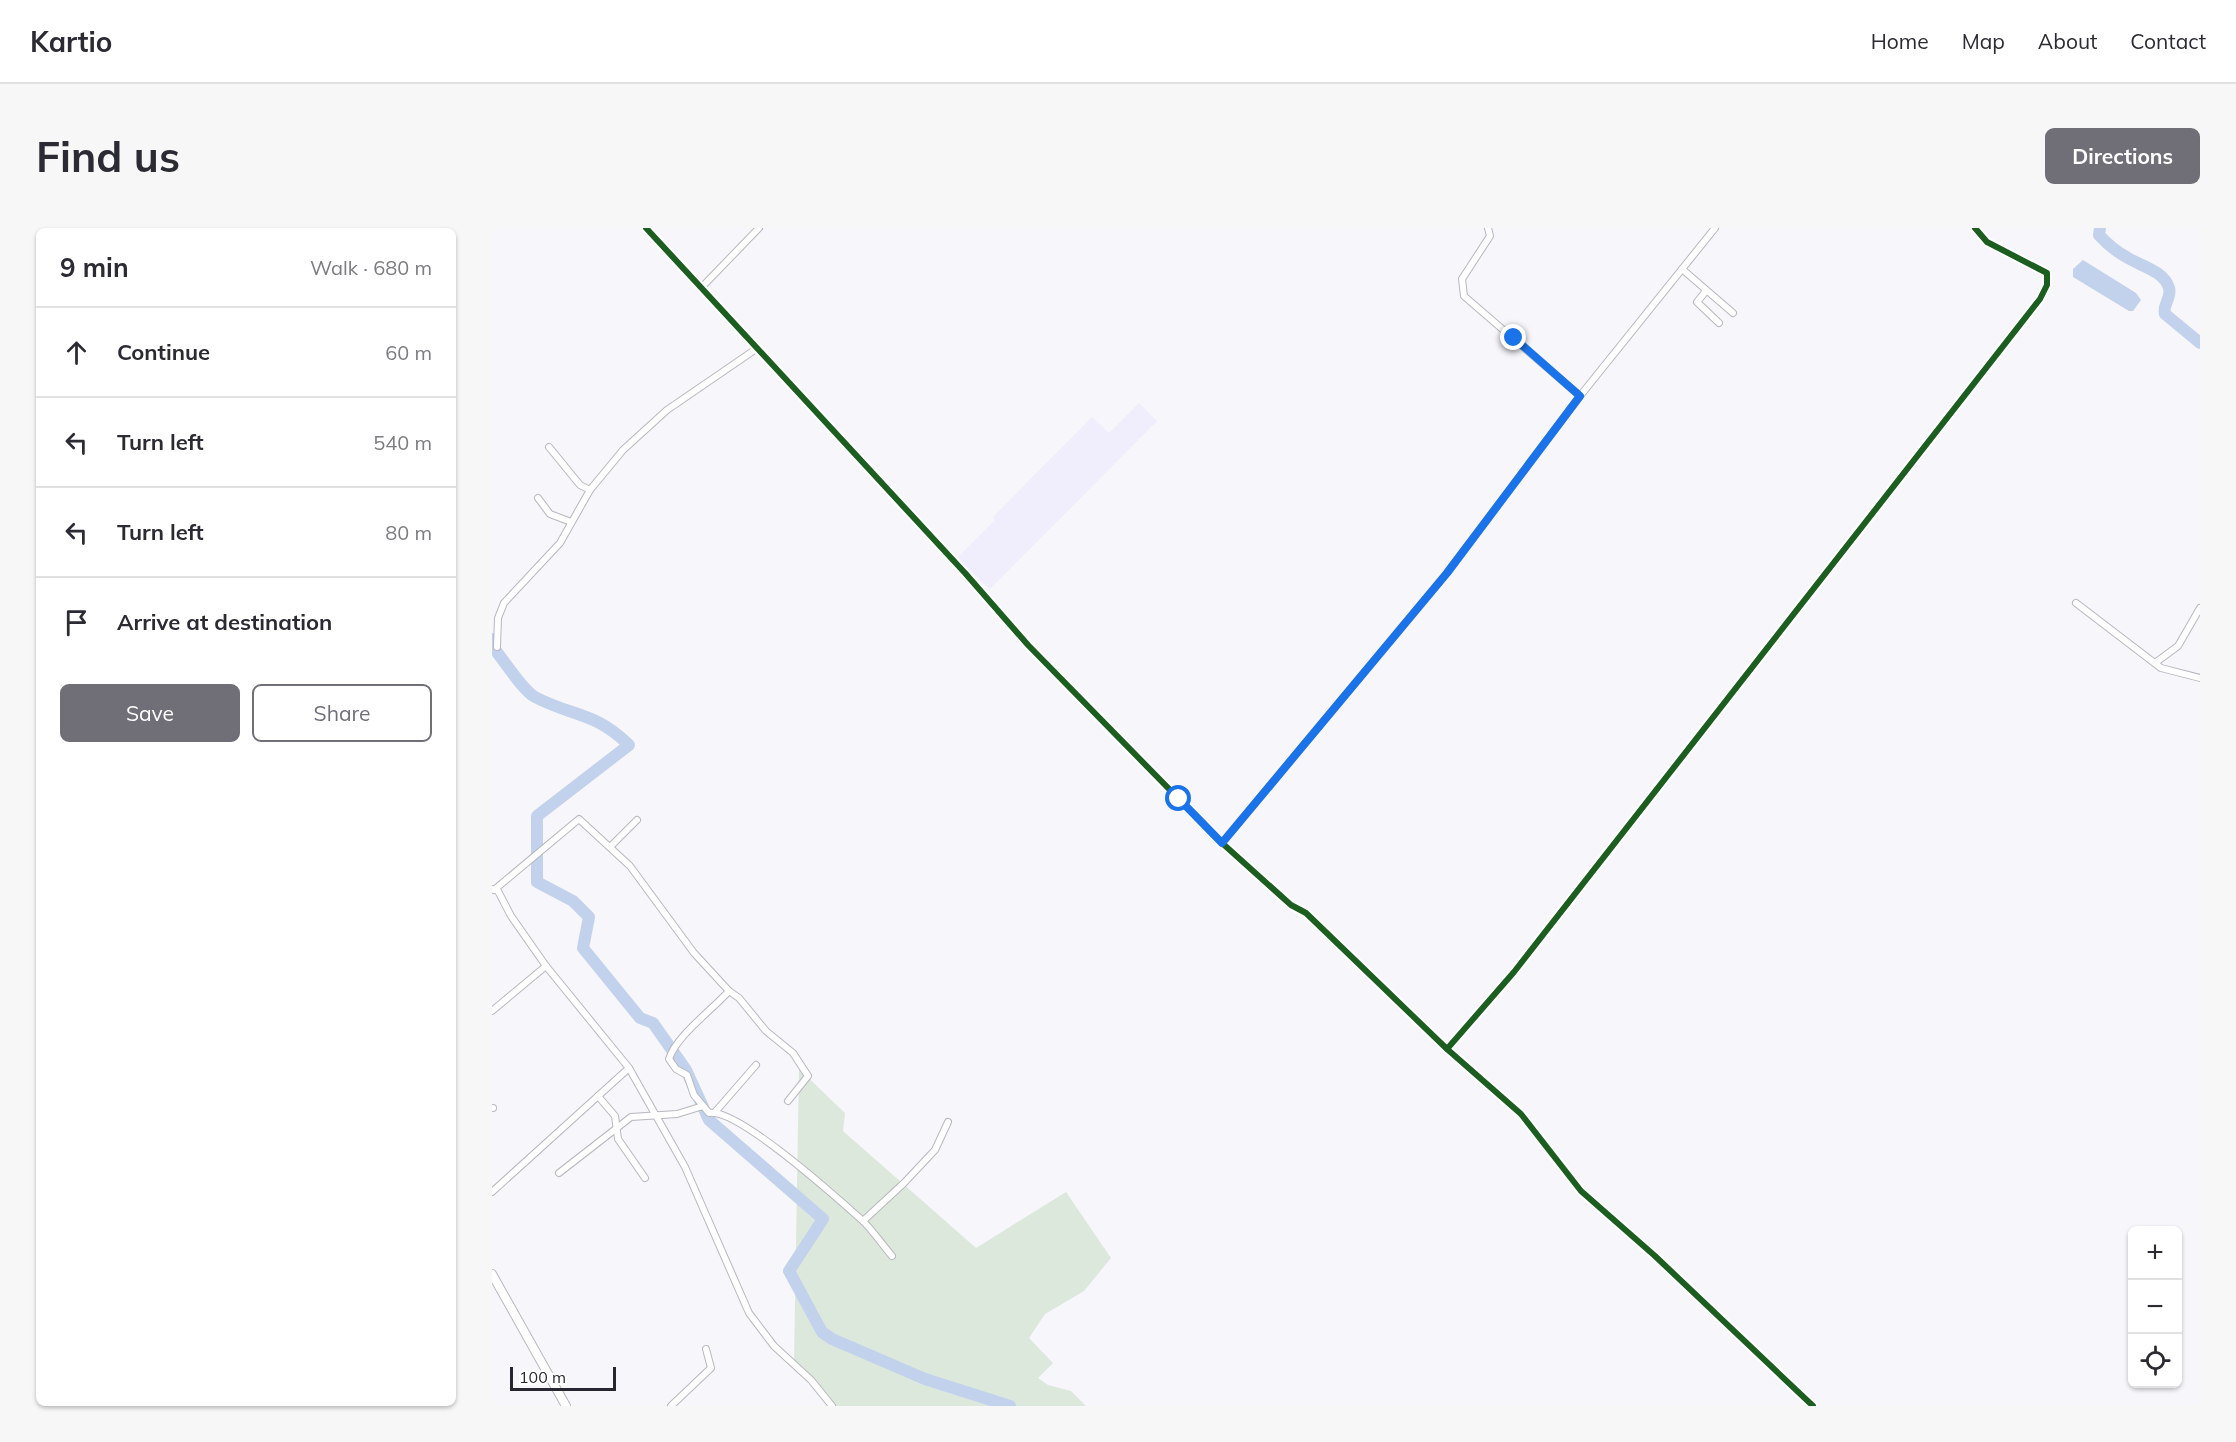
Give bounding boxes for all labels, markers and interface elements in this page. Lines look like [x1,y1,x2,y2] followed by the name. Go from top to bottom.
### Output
[30,24,112,59] text: Kartio
[1871,28,1929,54] text: Home
[1962,28,2005,54] text: Map
[2038,28,2097,54] text: About
[2130,28,2206,54] text: Contact
[2045,128,2200,184] button: Directions
[36,130,180,183] text: Find us
[60,251,129,284] text: 9 min
[310,255,432,280] text: Walk · 680 m
[1500,324,1526,350] route end
[60,336,93,369] icon: ahead
[117,338,210,366] text: Continue
[385,340,432,365] text: 60 m
[60,426,93,459] icon: left
[117,428,204,456] text: Turn left
[373,430,432,455] text: 540 m
[60,516,93,549] icon: left
[117,518,204,546] text: Turn left
[385,520,432,545] text: 80 m
[60,606,93,639] icon: arrive
[117,608,332,636] text: Arrive at destination
[60,684,240,742] button: Save
[252,684,432,742] button: Share
[1165,785,1191,811] route start
[2128,1226,2182,1388] map controls
[2128,1226,2182,1280] button: +
[2128,1280,2182,1334] button: −
[2128,1334,2182,1388] button: locate
[510,1364,616,1392] scale bar
[519,1367,566,1387] text: 100 m

